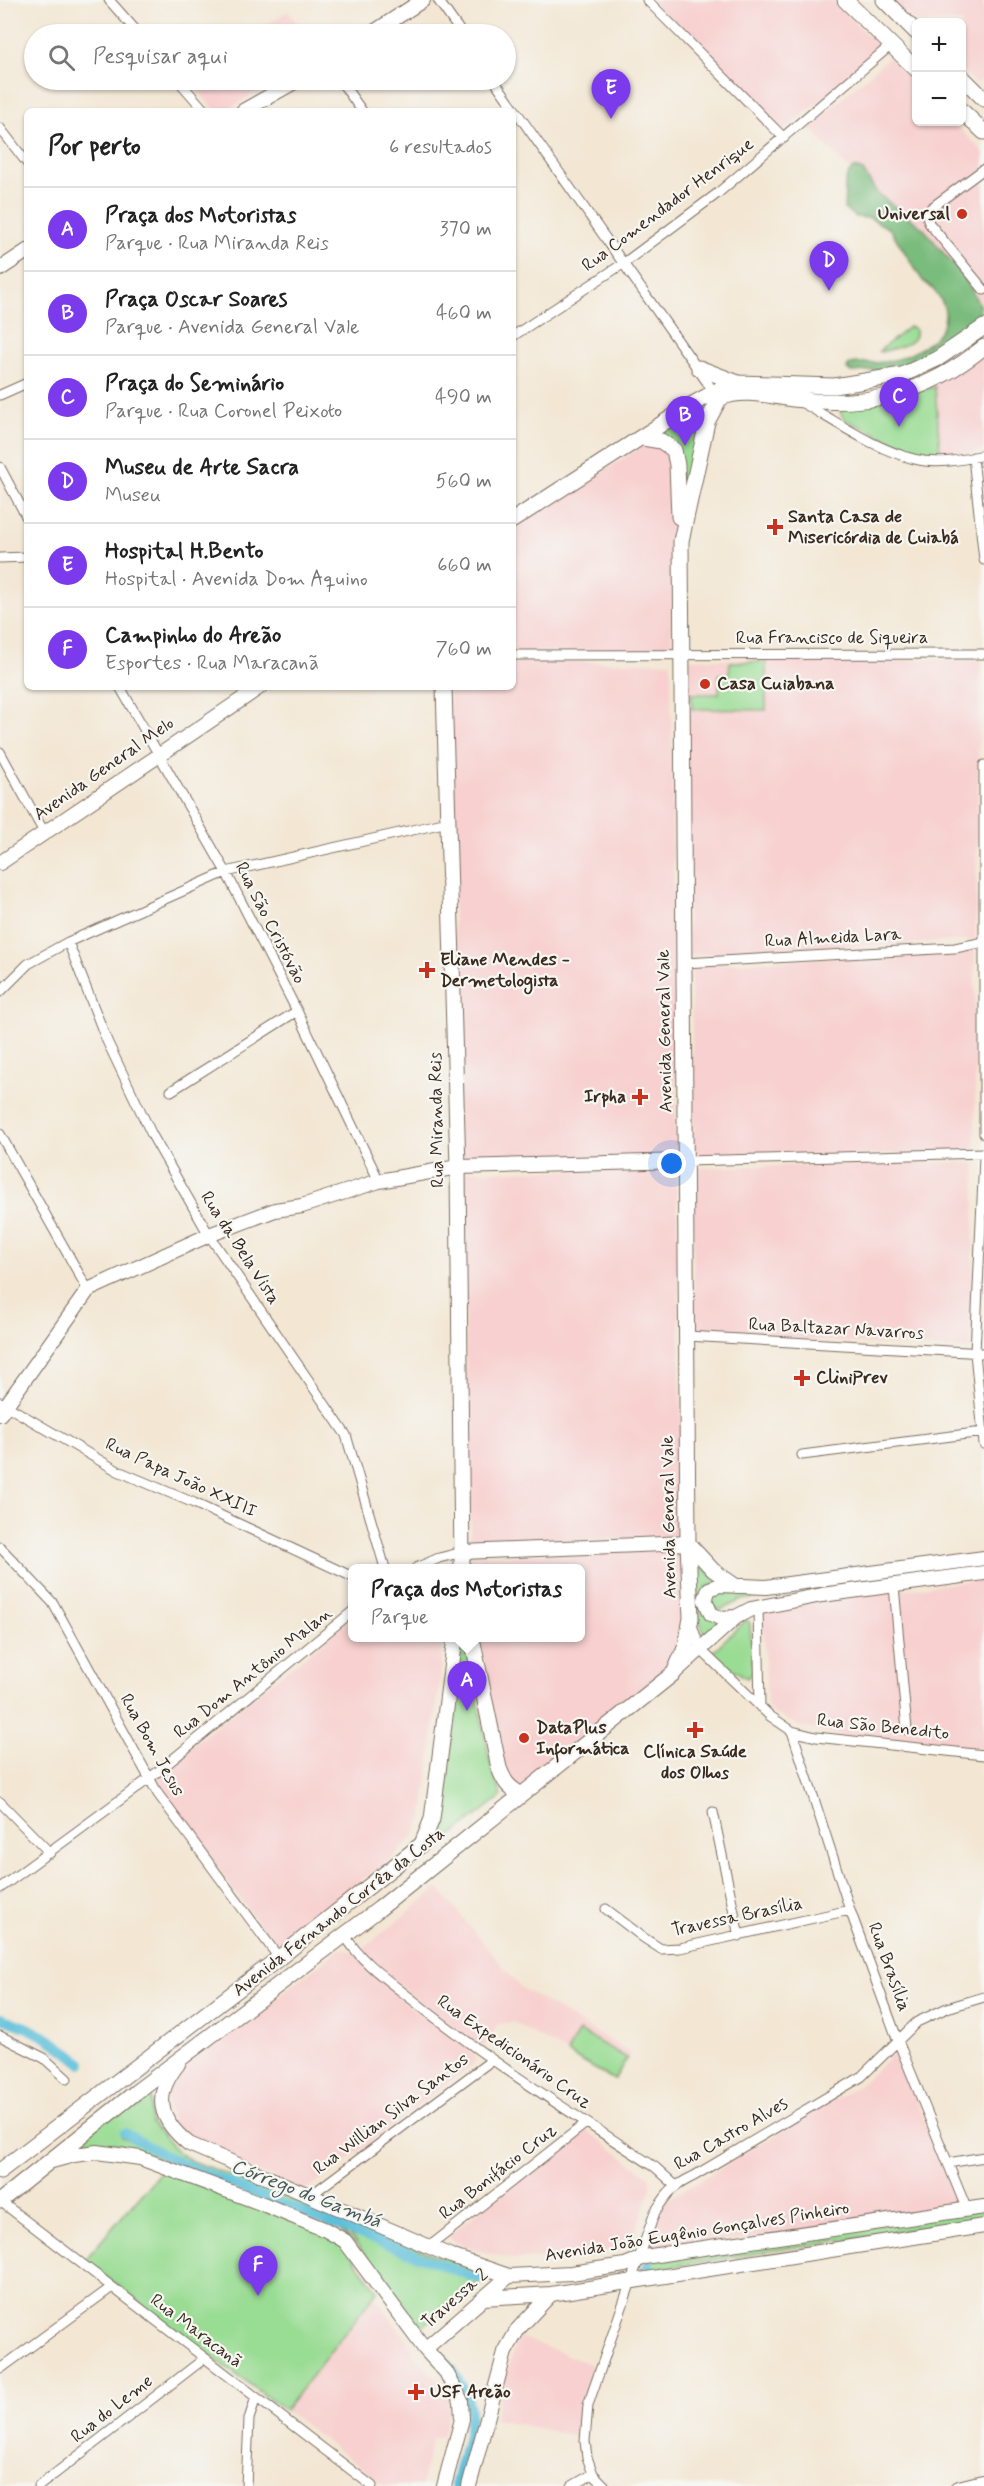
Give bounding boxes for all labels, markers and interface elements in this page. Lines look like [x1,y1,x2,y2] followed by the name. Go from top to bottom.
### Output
[912,18,966,126] map controls
[912,18,966,72] button: +
[24,24,516,90] search box
[45,41,78,74] icon: search
[93,43,228,71] text: Pesquisar aqui
[592,70,630,119] pin: E
[912,72,966,126] button: −
[48,130,141,164] text: Por perto
[577,132,759,278] street label: Rua Comendador Henrique
[389,134,492,161] text: 6 resultados
[105,202,296,230] text: Praça dos Motoristas
[878,202,951,226] place label: Universal
[955,207,969,221] marker: Universal
[61,216,74,243] text: A
[440,216,492,243] text: 370 m
[105,230,329,257] text: Parque · Rua Miranda Reis
[810,242,848,291] pin: D
[105,286,287,314] text: Praça Oscar Soares
[61,300,74,327] text: B
[436,300,492,327] text: 460 m
[105,314,359,341] text: Parque · Avenida General Vale
[105,370,284,398] text: Praça do Seminário
[880,378,918,427] pin: C
[60,384,75,411] text: C
[435,384,492,411] text: 490 m
[666,396,704,446] pin: B
[105,398,342,425] text: Parque · Rua Coronel Peixoto
[105,454,299,482] text: Museu de Arte Sacra
[61,468,74,495] text: D
[436,468,492,495] text: 560 m
[105,482,161,509] text: Museu
[788,505,959,550] place label: Santa Casa de Misericórdia de Cuiabá
[766,518,784,536] marker: Santa Casa de Misericórdia de Cuiabá
[105,538,264,566] text: Hospital H.Bento
[62,552,73,579] text: E
[437,552,492,579] text: 660 m
[105,566,368,593] text: Hospital · Avenida Dom Aquino
[105,622,281,650] text: Campinho do Areão
[736,626,928,650] street label: Rua Francisco de Siqueira
[62,636,73,663] text: F
[435,636,492,663] text: 760 m
[105,650,319,677] text: Esportes · Rua Maracanã
[717,672,835,696] place label: Casa Cuiabana
[698,677,712,691] marker: Casa Cuiabana
[29,711,179,827] street label: Avenida General Melo
[229,858,311,988] street label: Rua São Cristóvão
[764,922,902,954] street label: Rua Almeida Lara
[440,948,570,995] place label: Eliane Mendes - Dermetologista
[652,949,678,1113] street label: Avenida General Vale
[418,961,436,979] marker: Eliane Mendes - Dermetologista
[424,1052,450,1188] street label: Rua Miranda Reis
[584,1085,626,1109] place label: Irpha
[631,1088,649,1106] marker: Irpha
[657,1149,686,1178] your location
[194,1187,286,1309] street label: Rua da Bela Vista
[748,1312,924,1346] street label: Rua Baltazar Navarros
[816,1366,888,1390] place label: CliniPrev
[793,1369,811,1387] marker: CliniPrev
[101,1432,261,1524] street label: Rua Papa João XXIII
[656,1435,682,1599] street label: Avenida General Vale
[348,1564,585,1642] popup
[371,1576,562,1604] text: Praça dos Motoristas
[169,1602,337,1744] street label: Rua Dom Antônio Malan
[371,1604,428,1631] text: Parque
[448,1662,486,1711] pin: A
[114,1689,190,1801] street label: Rua Bom Jesus
[816,1708,950,1746] street label: Rua São Benedito
[536,1716,629,1763] place label: DataPlus Informática
[686,1721,704,1739] marker: Clínica Saúde dos Olhos
[517,1731,531,1745] marker: DataPlus Informática
[643,1740,747,1785] place label: Clínica Saúde dos Olhos
[228,1822,450,2002] street label: Avenida Fernando Corrêa da Costa
[669,1891,805,1943] street label: Travessa Brasília
[862,1919,916,2015] street label: Rua Brasília
[432,1990,596,2114] street label: Rua Expedicionário Cruz
[308,2047,474,2181] street label: Rua Willian Silva Santos
[670,2092,792,2176] street label: Rua Castro Alves
[434,2119,562,2225] street label: Rua Bonifácio Cruz
[226,2153,385,2237] water label: Córrego do Gambá
[543,2196,851,2268] street label: Avenida João Eugênio Gonçalves Pinheiro
[238,2246,278,2296] pin: F
[417,2263,494,2335] street label: Travessa 2
[145,2288,247,2374] street label: Rua Maracanã
[66,2369,158,2449] street label: Rua do Leme
[430,2380,511,2404] place label: USF Areão
[407,2383,425,2401] marker: USF Areão

